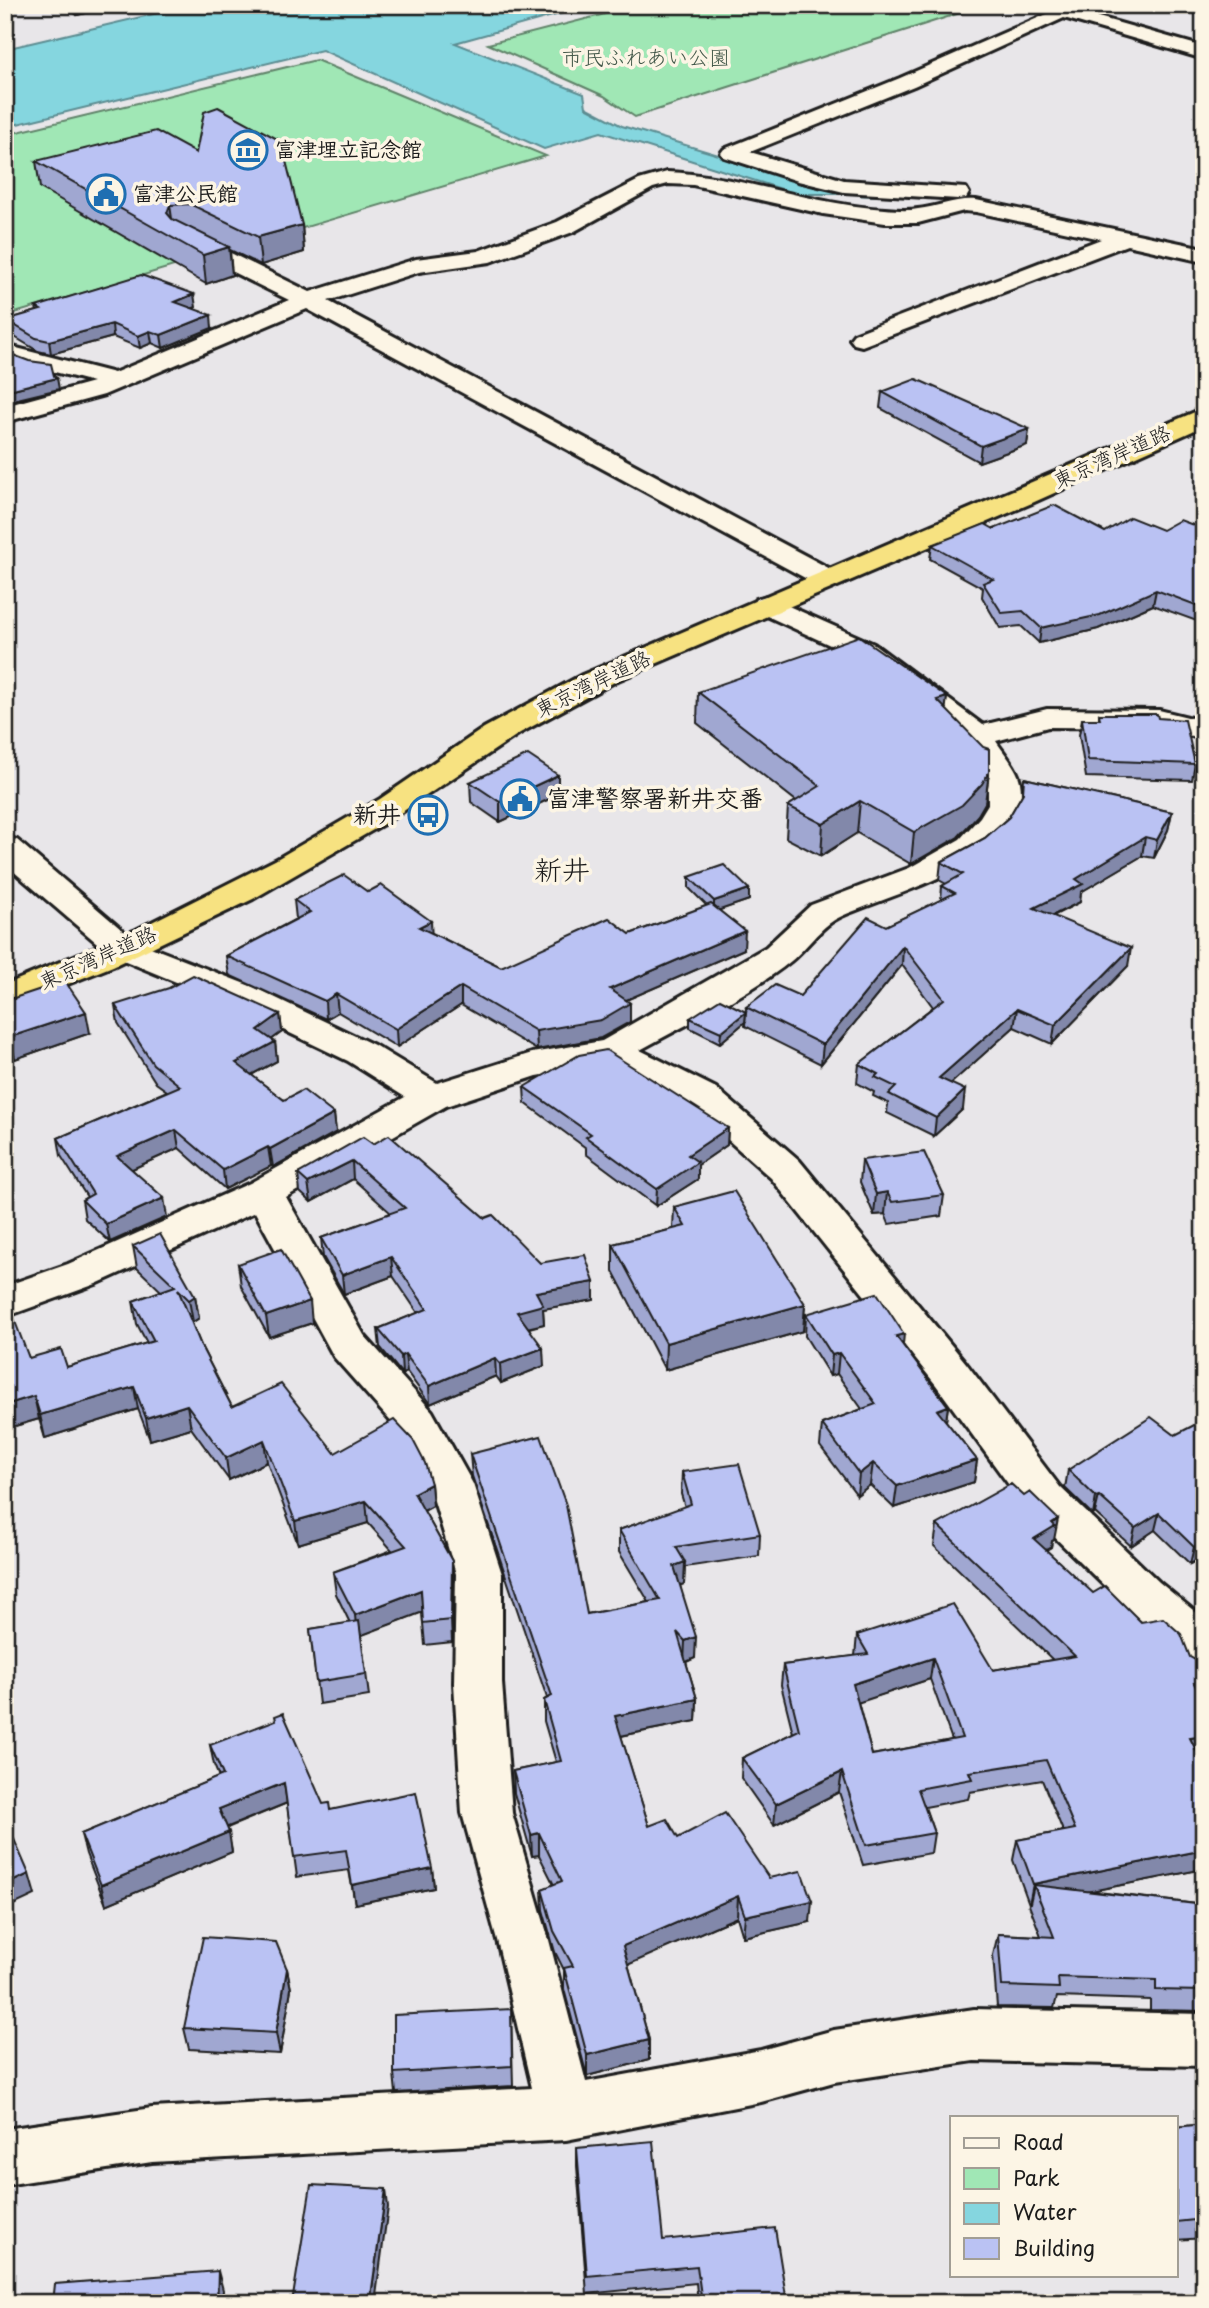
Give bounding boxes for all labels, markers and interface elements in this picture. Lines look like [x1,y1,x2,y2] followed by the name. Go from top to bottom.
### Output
[562,40,730,72] park label: 市民ふれあい公園
[227,129,269,171] museum icon: 富津埋立記念館
[275,132,422,164] place label: 富津埋立記念館
[85,173,127,215] public building icon: 富津公民館
[133,176,238,208] place label: 富津公民館
[1047,415,1175,495] street label: 東京湾岸道路
[528,640,656,724] street label: 東京湾岸道路
[499,778,541,820] public building icon: 富津警察署新井交番
[547,779,763,815] place label: 富津警察署新井交番
[407,794,449,836] bus stop icon: 新井
[353,795,401,831] place label: 新井
[534,847,590,890] district label: 新井
[33,916,161,996] street label: 東京湾岸道路
[950,2116,1178,2276] legend
[1013,2125,1064,2157] text: Road
[1013,2161,1060,2193] text: Park
[1013,2195,1077,2227] text: Water
[1013,2231,1095,2263] text: Building

